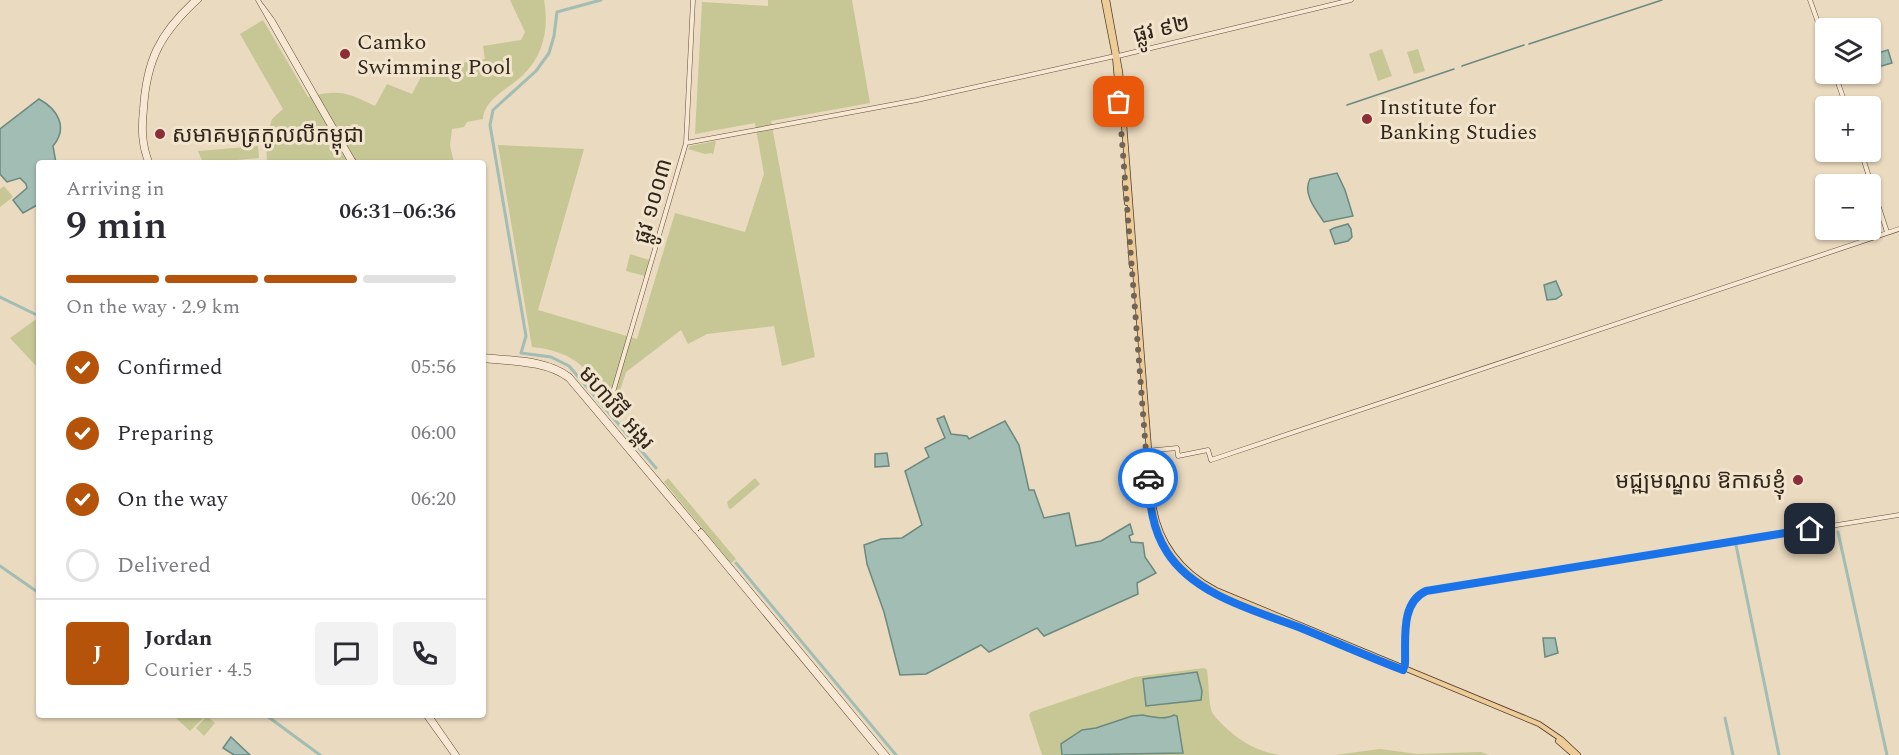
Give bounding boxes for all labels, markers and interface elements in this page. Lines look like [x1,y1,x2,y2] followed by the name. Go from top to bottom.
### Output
[1130,7,1193,54] street label: ផ្លូវ ៩២
[1815,18,1881,240] map controls
[1815,18,1881,84] button: layers
[357,26,511,84] place label: Camko Swimming Pool
[338,47,352,61] marker: Camko Swimming Pool
[1093,76,1144,127] pin
[1102,85,1135,118] icon: bag
[1379,91,1537,149] place label: Institute for Banking Studies
[1815,96,1881,162] button: +
[1360,112,1374,126] marker: Institute for Banking Studies
[172,119,364,155] place label: សមាគមត្រកូលលីកម្ពុជា
[153,127,167,141] marker: សមាគមត្រកូលលីកម្ពុជា
[626,155,684,249] street label: ផ្លូវ ១០០៣
[66,174,164,204] text: Arriving in
[1815,174,1881,240] button: −
[339,195,456,228] text: 06:31–06:36
[66,197,167,256] text: 9 min
[66,292,240,322] text: On the way · 2.9 km
[66,351,99,384] icon: check
[117,351,223,384] text: Confirmed
[411,352,456,382] text: 05:56
[570,359,662,457] street label: មហាវិថី អង្គរ
[66,417,99,450] icon: check
[117,417,214,450] text: Preparing
[411,418,456,448] text: 06:00
[1118,448,1178,508] courier
[1132,462,1165,495] icon: car
[1615,465,1786,500] place label: មជ្ឍមណ្ឌល ឱកាសខ្ញុំ
[1791,473,1805,487] marker: មជ្ឍមណ្ឌល ឱកាសខ្ញុំ
[66,483,99,516] icon: check
[117,483,228,516] text: On the way
[411,484,456,514] text: 06:20
[1784,503,1835,554] pin
[1793,512,1826,545] icon: home
[117,549,211,582] text: Delivered
[144,622,212,655] text: Jordan
[315,622,378,685] button: chat
[393,622,456,685] button: phone
[93,637,102,670] text: J
[144,655,252,685] text: Courier · 4.5

